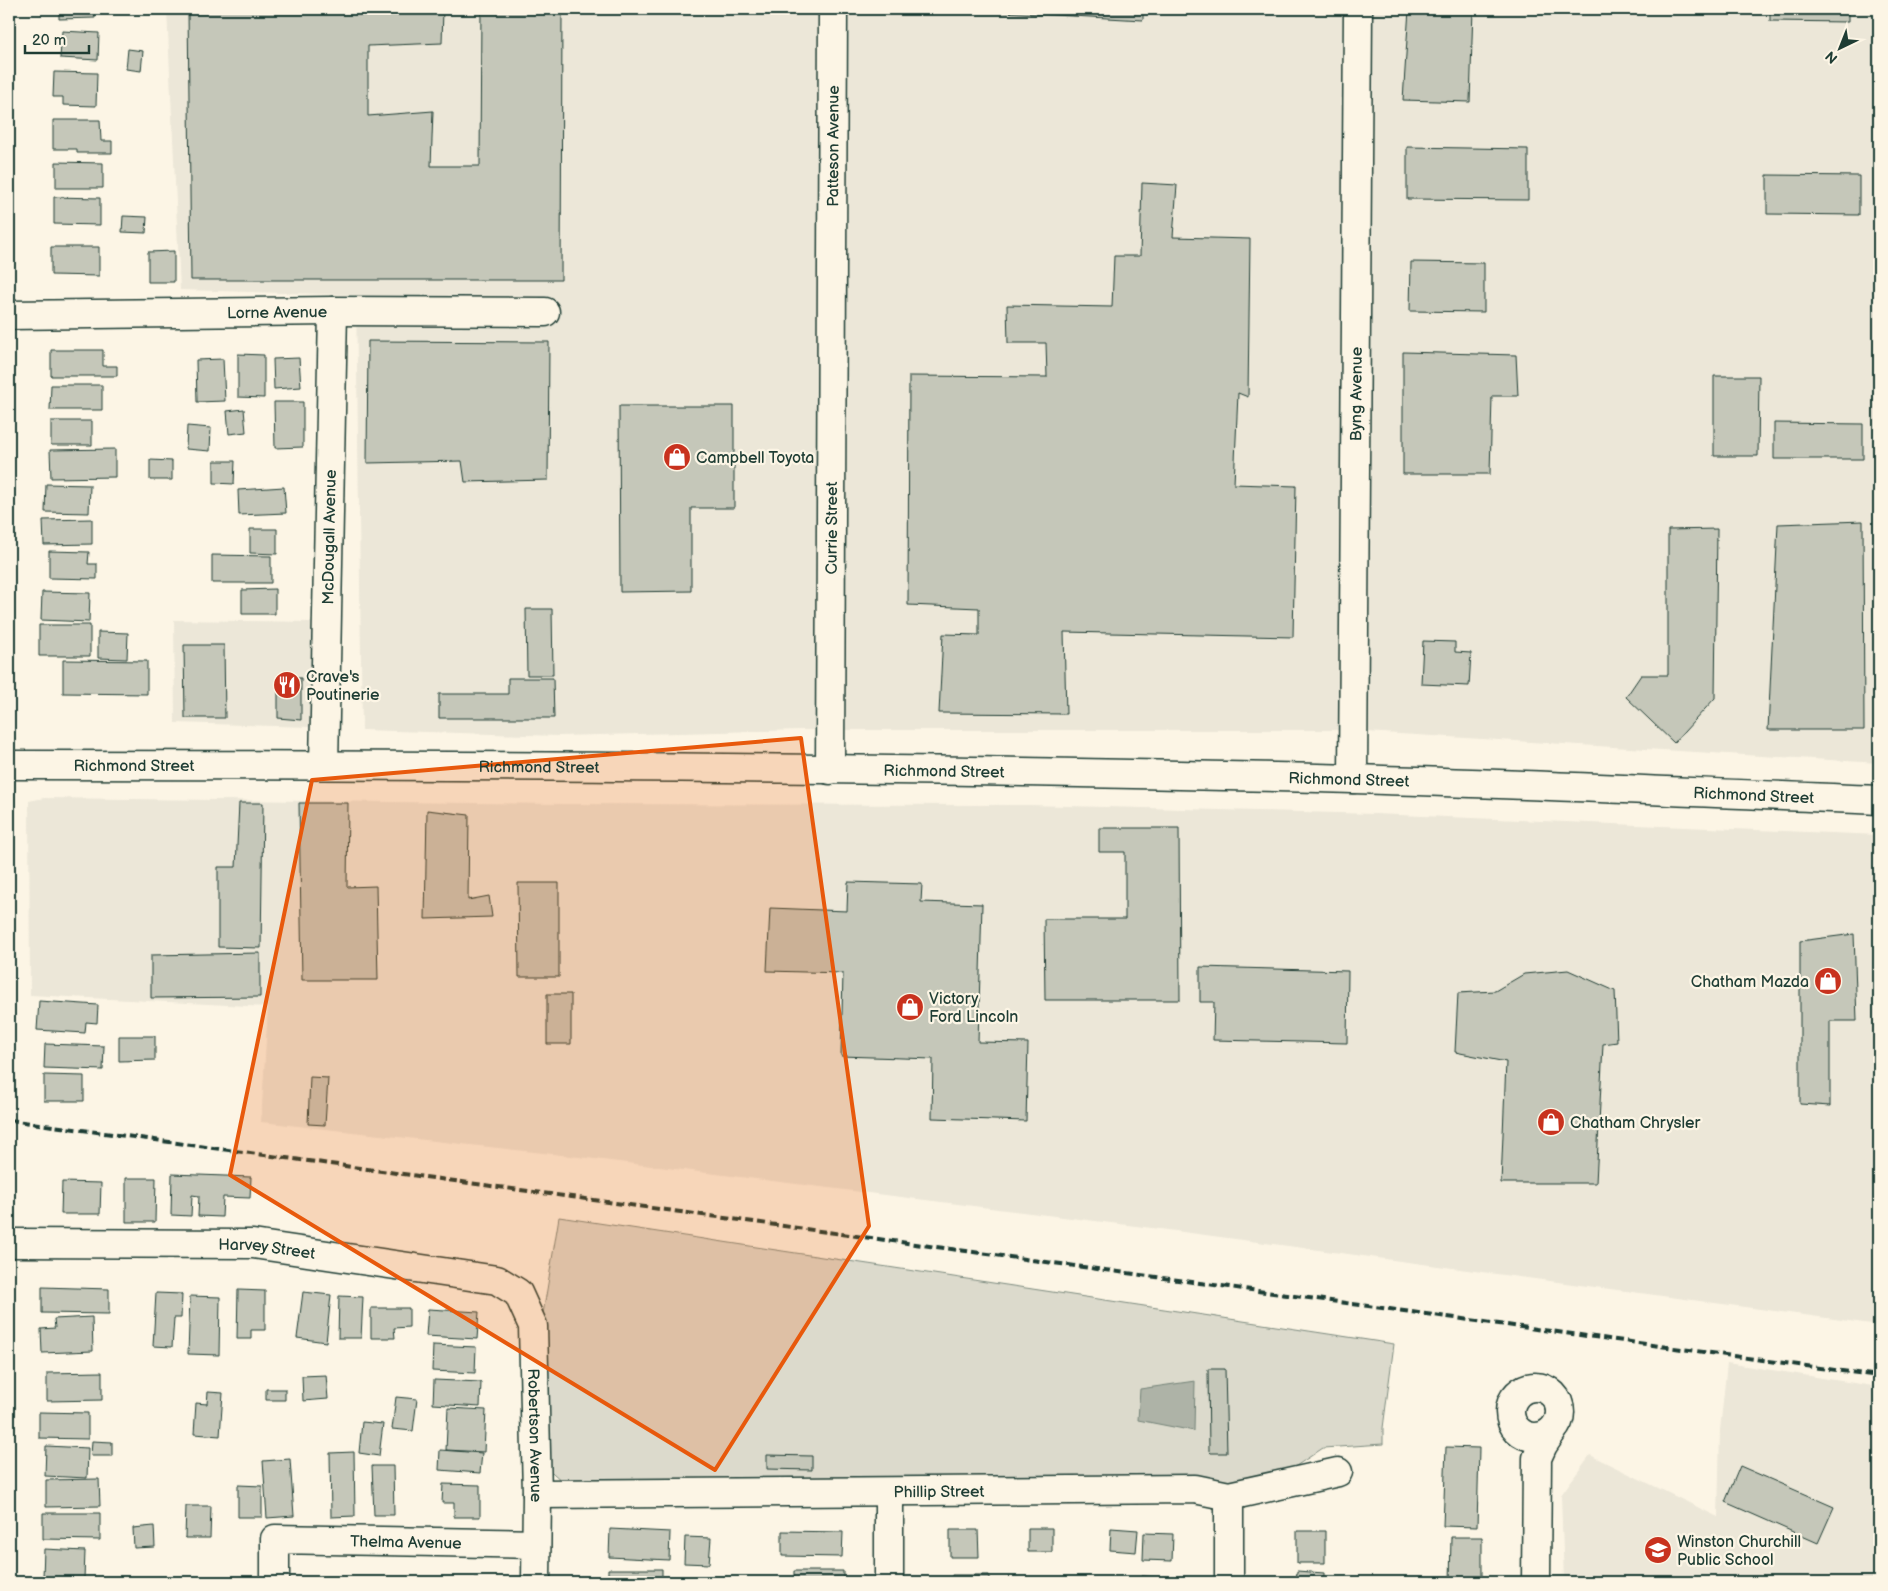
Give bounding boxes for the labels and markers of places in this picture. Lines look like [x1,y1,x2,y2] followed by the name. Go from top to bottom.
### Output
[662,442,692,472] shop icon: Campbell Toyota
[696,449,814,468] place label: Campbell Toyota
[306,668,380,705] place label: Crave's Poutinerie
[272,670,302,700] restaurant icon: Crave's Poutinerie
[1813,966,1843,996] shop icon: Chatham Mazda
[1691,973,1809,992] place label: Chatham Mazda
[929,990,1018,1027] place label: Victory Ford Lincoln
[895,992,925,1022] shop icon: Victory Ford Lincoln
[1536,1107,1566,1137] shop icon: Chatham Chrysler
[1570,1114,1700,1133] place label: Chatham Chrysler
[1677,1533,1801,1570] place label: Winston Churchill Public School
[1643,1535,1673,1565] school or university icon: Winston Churchill Public School

